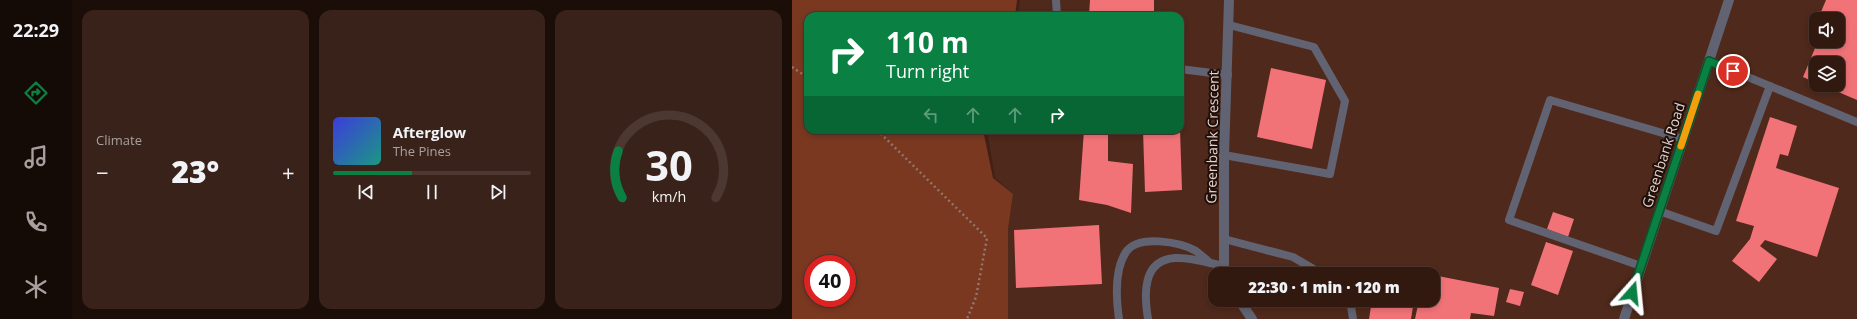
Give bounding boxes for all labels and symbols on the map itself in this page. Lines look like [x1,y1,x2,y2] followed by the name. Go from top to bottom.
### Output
[1716,54,1750,88] pin
[1201,70,1223,204] street label: Greenbank Crescent
[1637,100,1689,210] street label: Greenbank Road
[804,255,856,307] speed limit sign: 40
[1611,272,1653,314] position arrow

